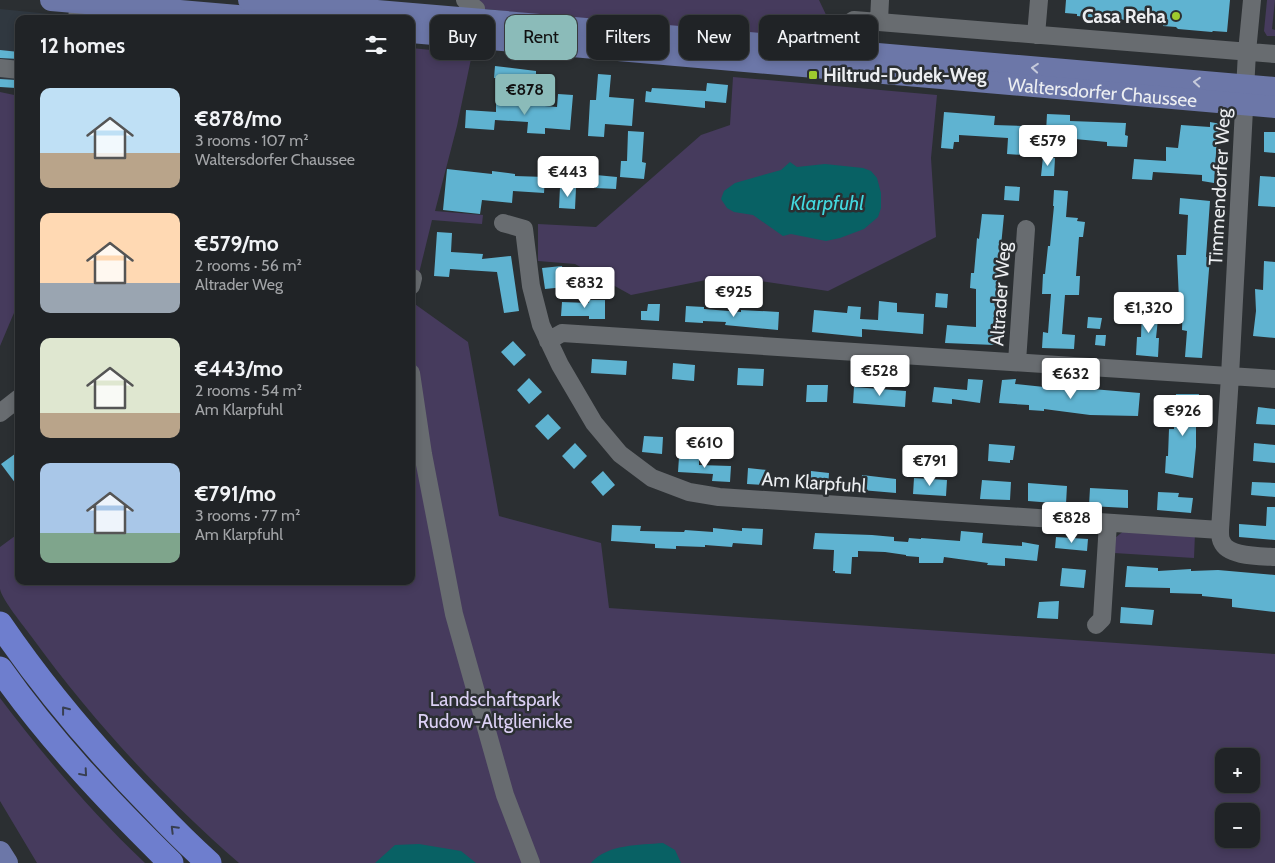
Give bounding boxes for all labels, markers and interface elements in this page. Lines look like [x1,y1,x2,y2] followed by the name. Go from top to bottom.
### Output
[1082,5,1167,28] place label: Casa Reha
[1170,10,1182,22] marker: Casa Reha
[430,15,495,60] chip: Buy
[505,15,577,60] chip: Rent
[587,15,669,60] chip: Filters
[679,15,749,60] chip: New
[759,15,878,60] chip: Apartment
[362,31,390,59] icon: filters
[40,33,125,58] text: 12 homes
[1031,63,1039,74] one-way arrow
[823,64,987,87] place label: Hiltrud-Dudek-Weg
[807,69,819,81] marker: Hiltrud-Dudek-Weg
[1007,73,1198,112] street label: Waltersdorfer Chaussee
[495,74,555,116] pin: €878
[1193,76,1201,87] one-way arrow
[506,80,544,99] text: €878
[195,106,282,131] text: €878/mo
[1204,107,1235,266] street label: Timmendorfer Weg
[80,108,140,168] icon: home
[1018,124,1078,167] pin: €579
[195,131,309,150] text: 3 rooms · 107 m²
[1030,131,1066,150] text: €579
[195,150,355,169] text: Waltersdorfer Chaussee
[538,156,598,198] pin: €443
[549,162,587,181] text: €443
[790,191,864,215] water label: Klarpfuhl
[195,231,279,256] text: €579/mo
[80,233,140,293] icon: home
[985,241,1016,347] street label: Altrader Weg
[195,256,302,275] text: 2 rooms · 56 m²
[555,266,615,309] pin: €832
[566,273,604,292] text: €832
[195,275,283,294] text: Altrader Weg
[704,276,764,318] pin: €925
[716,282,752,301] text: €925
[1108,292,1190,334] pin: €1,320
[1125,298,1173,317] text: €1,320
[850,354,910,397] pin: €528
[195,356,283,381] text: €443/mo
[80,358,140,418] icon: home
[1041,358,1101,400] pin: €632
[862,361,898,380] text: €528
[1053,364,1089,383] text: €632
[195,381,302,400] text: 2 rooms · 54 m²
[1153,394,1213,437] pin: €926
[195,400,283,419] text: Am Klarpfuhl
[1165,401,1201,420] text: €926
[675,426,735,469] pin: €610
[687,433,723,452] text: €610
[900,444,960,487] pin: €791
[913,451,947,470] text: €791
[761,467,867,498] street label: Am Klarpfuhl
[195,481,276,506] text: €791/mo
[80,483,140,543] icon: home
[1042,502,1102,544] pin: €828
[195,506,300,525] text: 3 rooms · 77 m²
[1053,508,1091,527] text: €828
[195,525,283,544] text: Am Klarpfuhl
[417,688,573,733] park label: Landschaftspark Rudow-Altglienicke
[61,706,70,715] one-way arrow
[1215,748,1260,848] map controls
[1215,748,1260,793] button: +
[78,768,87,777] one-way arrow
[1215,803,1260,848] button: −
[171,826,180,835] one-way arrow

